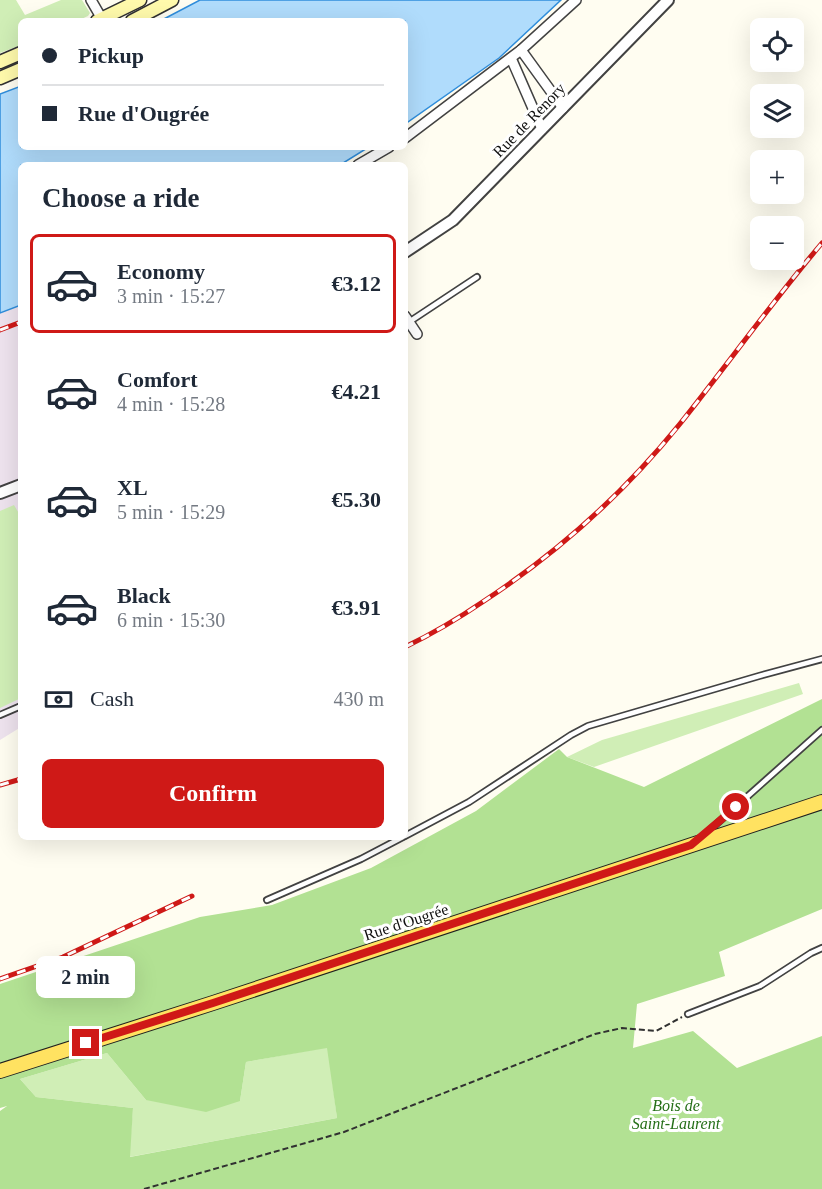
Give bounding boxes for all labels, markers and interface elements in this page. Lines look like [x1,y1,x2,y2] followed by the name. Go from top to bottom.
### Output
[750,18,804,270] map controls
[750,18,804,72] button: locate
[78,43,144,68] text: Pickup
[490,80,569,161] street label: Rue de Renory
[750,84,804,138] button: layers
[78,101,209,126] text: Rue d'Ougrée
[750,150,804,204] button: +
[42,183,200,213] text: Choose a ride
[750,216,804,270] button: −
[45,257,99,311] icon: car
[117,259,205,284] text: Economy
[332,271,381,296] text: €3.12
[117,285,225,307] text: 3 min · 15:27
[45,365,99,419] icon: car
[117,367,198,392] text: Comfort
[332,379,381,404] text: €4.21
[117,393,225,415] text: 4 min · 15:28
[45,473,99,527] icon: car
[117,475,148,500] text: XL
[332,487,381,512] text: €5.30
[117,501,225,523] text: 5 min · 15:29
[45,581,99,635] icon: car
[117,583,171,608] text: Black
[332,595,381,620] text: €3.91
[117,609,225,631] text: 6 min · 15:30
[42,683,75,716] icon: cash
[90,686,134,711] text: Cash
[333,688,384,710] text: 430 m
[42,759,384,828] button: Confirm
[722,793,749,820] route start
[362,900,451,945] street label: Rue d'Ougrée
[36,956,136,998] callout: 2 min
[61,966,110,988] text: 2 min
[72,1029,99,1056] route end
[632,1097,721,1132] park label: Bois de Saint-Laurent

